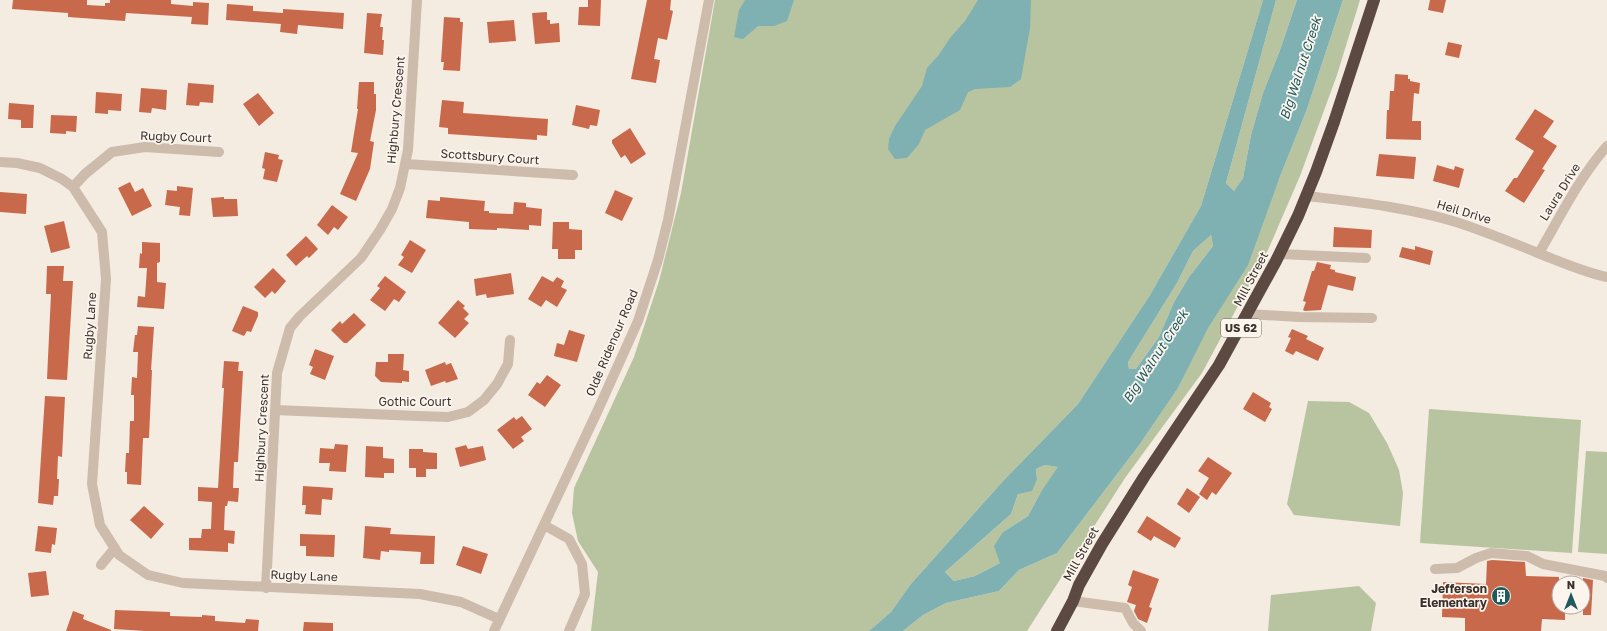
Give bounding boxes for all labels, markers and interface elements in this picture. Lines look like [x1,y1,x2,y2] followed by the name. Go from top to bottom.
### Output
[1276,13,1325,122] water label: Big Walnut Creek
[383,55,408,164] street label: Highbury Crescent
[140,128,212,145] street label: Rugby Court
[440,146,540,167] street label: Scottsbury Court
[1536,160,1583,223] street label: Laura Drive
[1435,196,1493,227] street label: Heil Drive
[1230,249,1271,309] street label: Mill Street
[582,287,641,398] street label: Olde Ridenour Road
[80,292,99,360] street label: Rugby Lane
[1119,305,1192,405] water label: Big Walnut Creek
[1221,319,1261,337] road number: US 62
[251,373,272,482] street label: Highbury Crescent
[379,394,452,409] street label: Gothic Court
[1060,524,1102,584] street label: Mill Street
[270,567,338,584] street label: Rugby Lane
[1551,575,1591,615] north arrow
[1567,578,1575,591] text: N
[1420,581,1488,610] place label: Jefferson Elementary
[1490,585,1512,607] building icon: Jefferson Elementary

